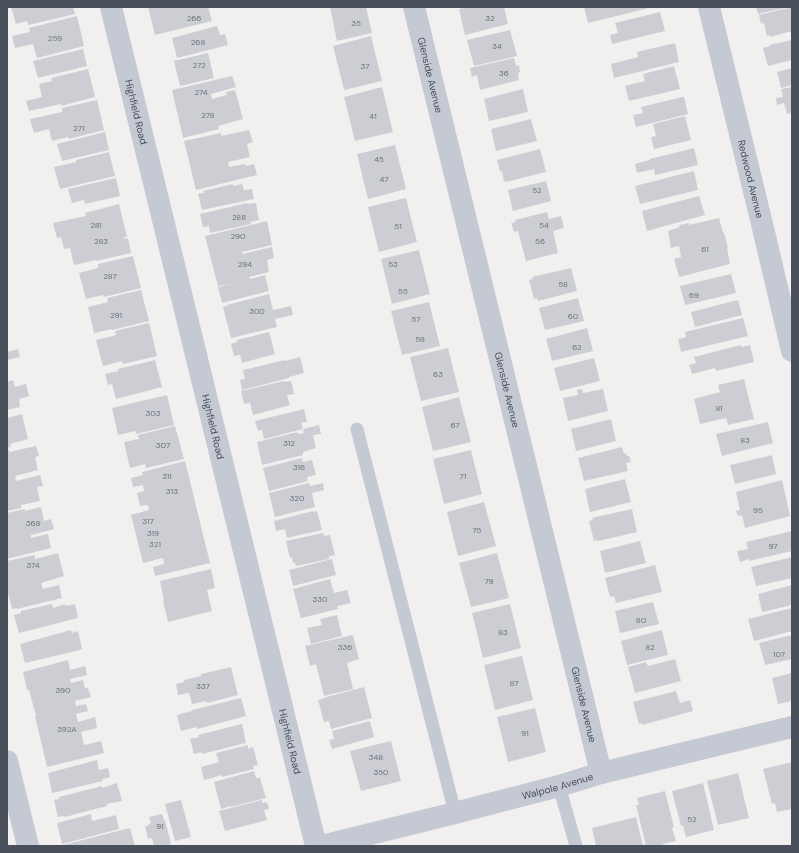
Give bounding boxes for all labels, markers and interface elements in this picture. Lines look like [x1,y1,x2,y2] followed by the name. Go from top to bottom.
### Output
[187,13,201,23] house number: 266
[485,13,495,23] house number: 32
[351,18,361,28] house number: 35
[48,33,62,43] house number: 259
[415,36,446,114] street label: Glenside Avenue
[191,37,205,47] house number: 268
[492,41,502,51] house number: 34
[192,60,206,70] house number: 272
[361,61,369,71] house number: 37
[499,68,509,78] house number: 36
[122,78,151,146] street label: Highfield Road
[194,87,208,97] house number: 274
[201,110,215,120] house number: 278
[369,111,377,121] house number: 41
[73,123,85,133] house number: 271
[735,139,767,220] street label: Redwood Avenue
[374,154,384,164] house number: 45
[379,174,389,184] house number: 47
[532,185,542,195] house number: 52
[232,212,246,222] house number: 288
[90,220,102,230] house number: 281
[539,220,549,230] house number: 54
[394,221,402,231] house number: 51
[230,231,246,241] house number: 290
[94,236,108,246] house number: 283
[535,236,545,246] house number: 56
[701,244,709,254] house number: 61
[238,259,252,269] house number: 294
[388,259,398,269] house number: 53
[103,271,117,281] house number: 287
[558,279,568,289] house number: 58
[398,286,408,296] house number: 55
[689,290,699,300] house number: 69
[249,306,265,316] house number: 300
[110,310,122,320] house number: 291
[568,311,579,321] house number: 60
[411,314,421,324] house number: 57
[415,334,425,344] house number: 59
[572,342,582,352] house number: 62
[492,351,523,429] street label: Glenside Avenue
[433,369,443,379] house number: 63
[199,393,228,460] street label: Highfield Road
[715,403,723,413] house number: 81
[146,408,161,418] house number: 303
[450,420,460,430] house number: 67
[740,435,750,445] house number: 83
[283,438,295,448] house number: 312
[156,440,170,450] house number: 307
[293,462,305,472] house number: 316
[162,471,172,481] house number: 311
[460,471,466,481] house number: 71
[166,486,178,496] house number: 313
[290,493,305,503] house number: 320
[753,505,763,515] house number: 95
[142,516,154,526] house number: 317
[26,518,40,528] house number: 368
[473,525,482,535] house number: 75
[147,528,159,538] house number: 319
[149,539,161,549] house number: 321
[768,541,778,551] house number: 97
[26,560,40,570] house number: 374
[484,576,494,586] house number: 79
[313,594,328,604] house number: 330
[636,615,647,625] house number: 80
[498,627,508,637] house number: 83
[338,642,352,652] house number: 336
[645,642,655,652] house number: 82
[773,649,785,659] house number: 107
[569,665,600,744] street label: Glenside Avenue
[510,678,518,688] house number: 87
[196,681,210,691] house number: 337
[56,685,71,695] house number: 390
[276,708,305,775] street label: Highfield Road
[57,724,77,734] house number: 392A
[521,728,529,738] house number: 91
[369,752,383,762] house number: 348
[373,767,389,777] house number: 350
[520,769,595,802] street label: Walpole Avenue
[687,814,697,824] house number: 52
[156,821,164,831] house number: 91

